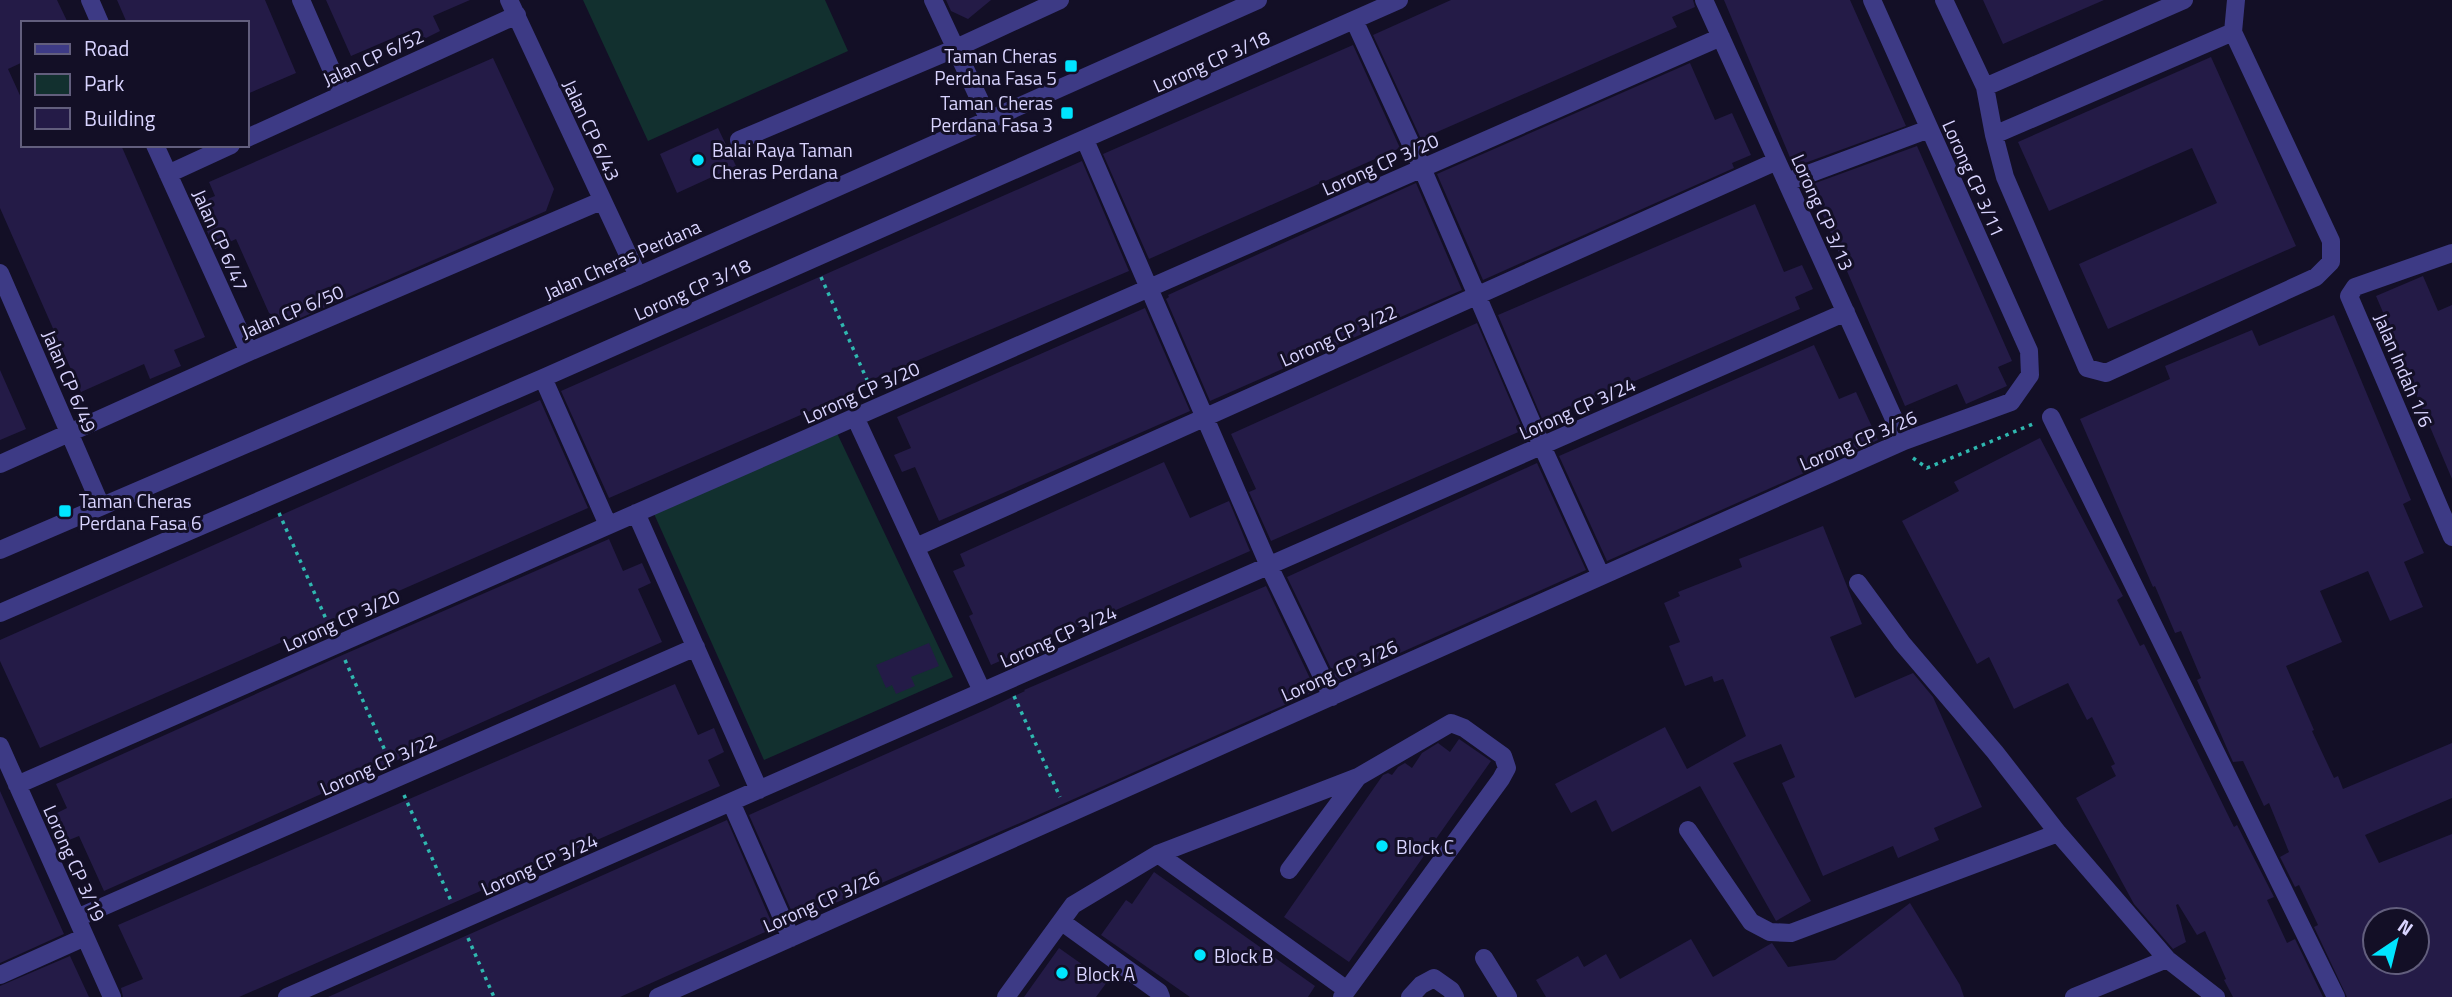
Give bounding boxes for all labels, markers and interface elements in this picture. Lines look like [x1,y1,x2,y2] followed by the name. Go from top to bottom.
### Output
[21,21,248,147] legend
[318,21,428,93] street label: Jalan CP 6/52
[1148,22,1274,100] street label: Lorong CP 3/18
[84,32,129,64] text: Road
[934,41,1057,92] place label: Taman Cheras Perdana Fasa 5
[1063,58,1079,74] marker: Taman Cheras Perdana Fasa 5
[84,67,124,99] text: Park
[556,75,628,185] street label: Jalan CP 6/43
[930,88,1053,139] place label: Taman Cheras Perdana Fasa 3
[84,102,156,134] text: Building
[1059,105,1075,121] marker: Taman Cheras Perdana Fasa 3
[1935,115,2013,241] street label: Lorong CP 3/11
[1317,125,1443,203] street label: Lorong CP 3/20
[712,135,853,186] place label: Balai Raya Taman Cheras Perdana
[1784,149,1862,275] street label: Lorong CP 3/13
[690,152,706,168] marker: Balai Raya Taman Cheras Perdana
[186,184,256,296] street label: Jalan CP 6/47
[539,211,706,307] street label: Jalan Cheras Perdana
[629,250,755,328] street label: Lorong CP 3/18
[236,276,348,346] street label: Jalan CP 6/50
[1275,296,1401,374] street label: Lorong CP 3/22
[2367,309,2441,431] street label: Jalan Indah 1/6
[35,325,105,437] street label: Jalan CP 6/49
[798,353,924,431] street label: Lorong CP 3/20
[1514,369,1640,447] street label: Lorong CP 3/24
[1795,402,1921,478] street label: Lorong CP 3/26
[79,486,202,537] place label: Taman Cheras Perdana Fasa 6
[57,503,73,519] marker: Taman Cheras Perdana Fasa 6
[278,581,404,659] street label: Lorong CP 3/20
[995,597,1121,675] street label: Lorong CP 3/24
[1276,631,1402,709] street label: Lorong CP 3/26
[315,725,441,803] street label: Lorong CP 3/22
[36,800,114,926] street label: Lorong CP 3/19
[476,825,602,903] street label: Lorong CP 3/24
[1396,832,1454,861] place label: Block C
[1374,838,1390,854] marker: Block C
[758,862,884,940] street label: Lorong CP 3/26
[2361,906,2431,976] north arrow
[2392,911,2420,942] text: N
[1214,941,1273,970] place label: Block B
[1192,947,1208,963] marker: Block B
[1076,959,1135,988] place label: Block A
[1054,965,1070,981] marker: Block A

